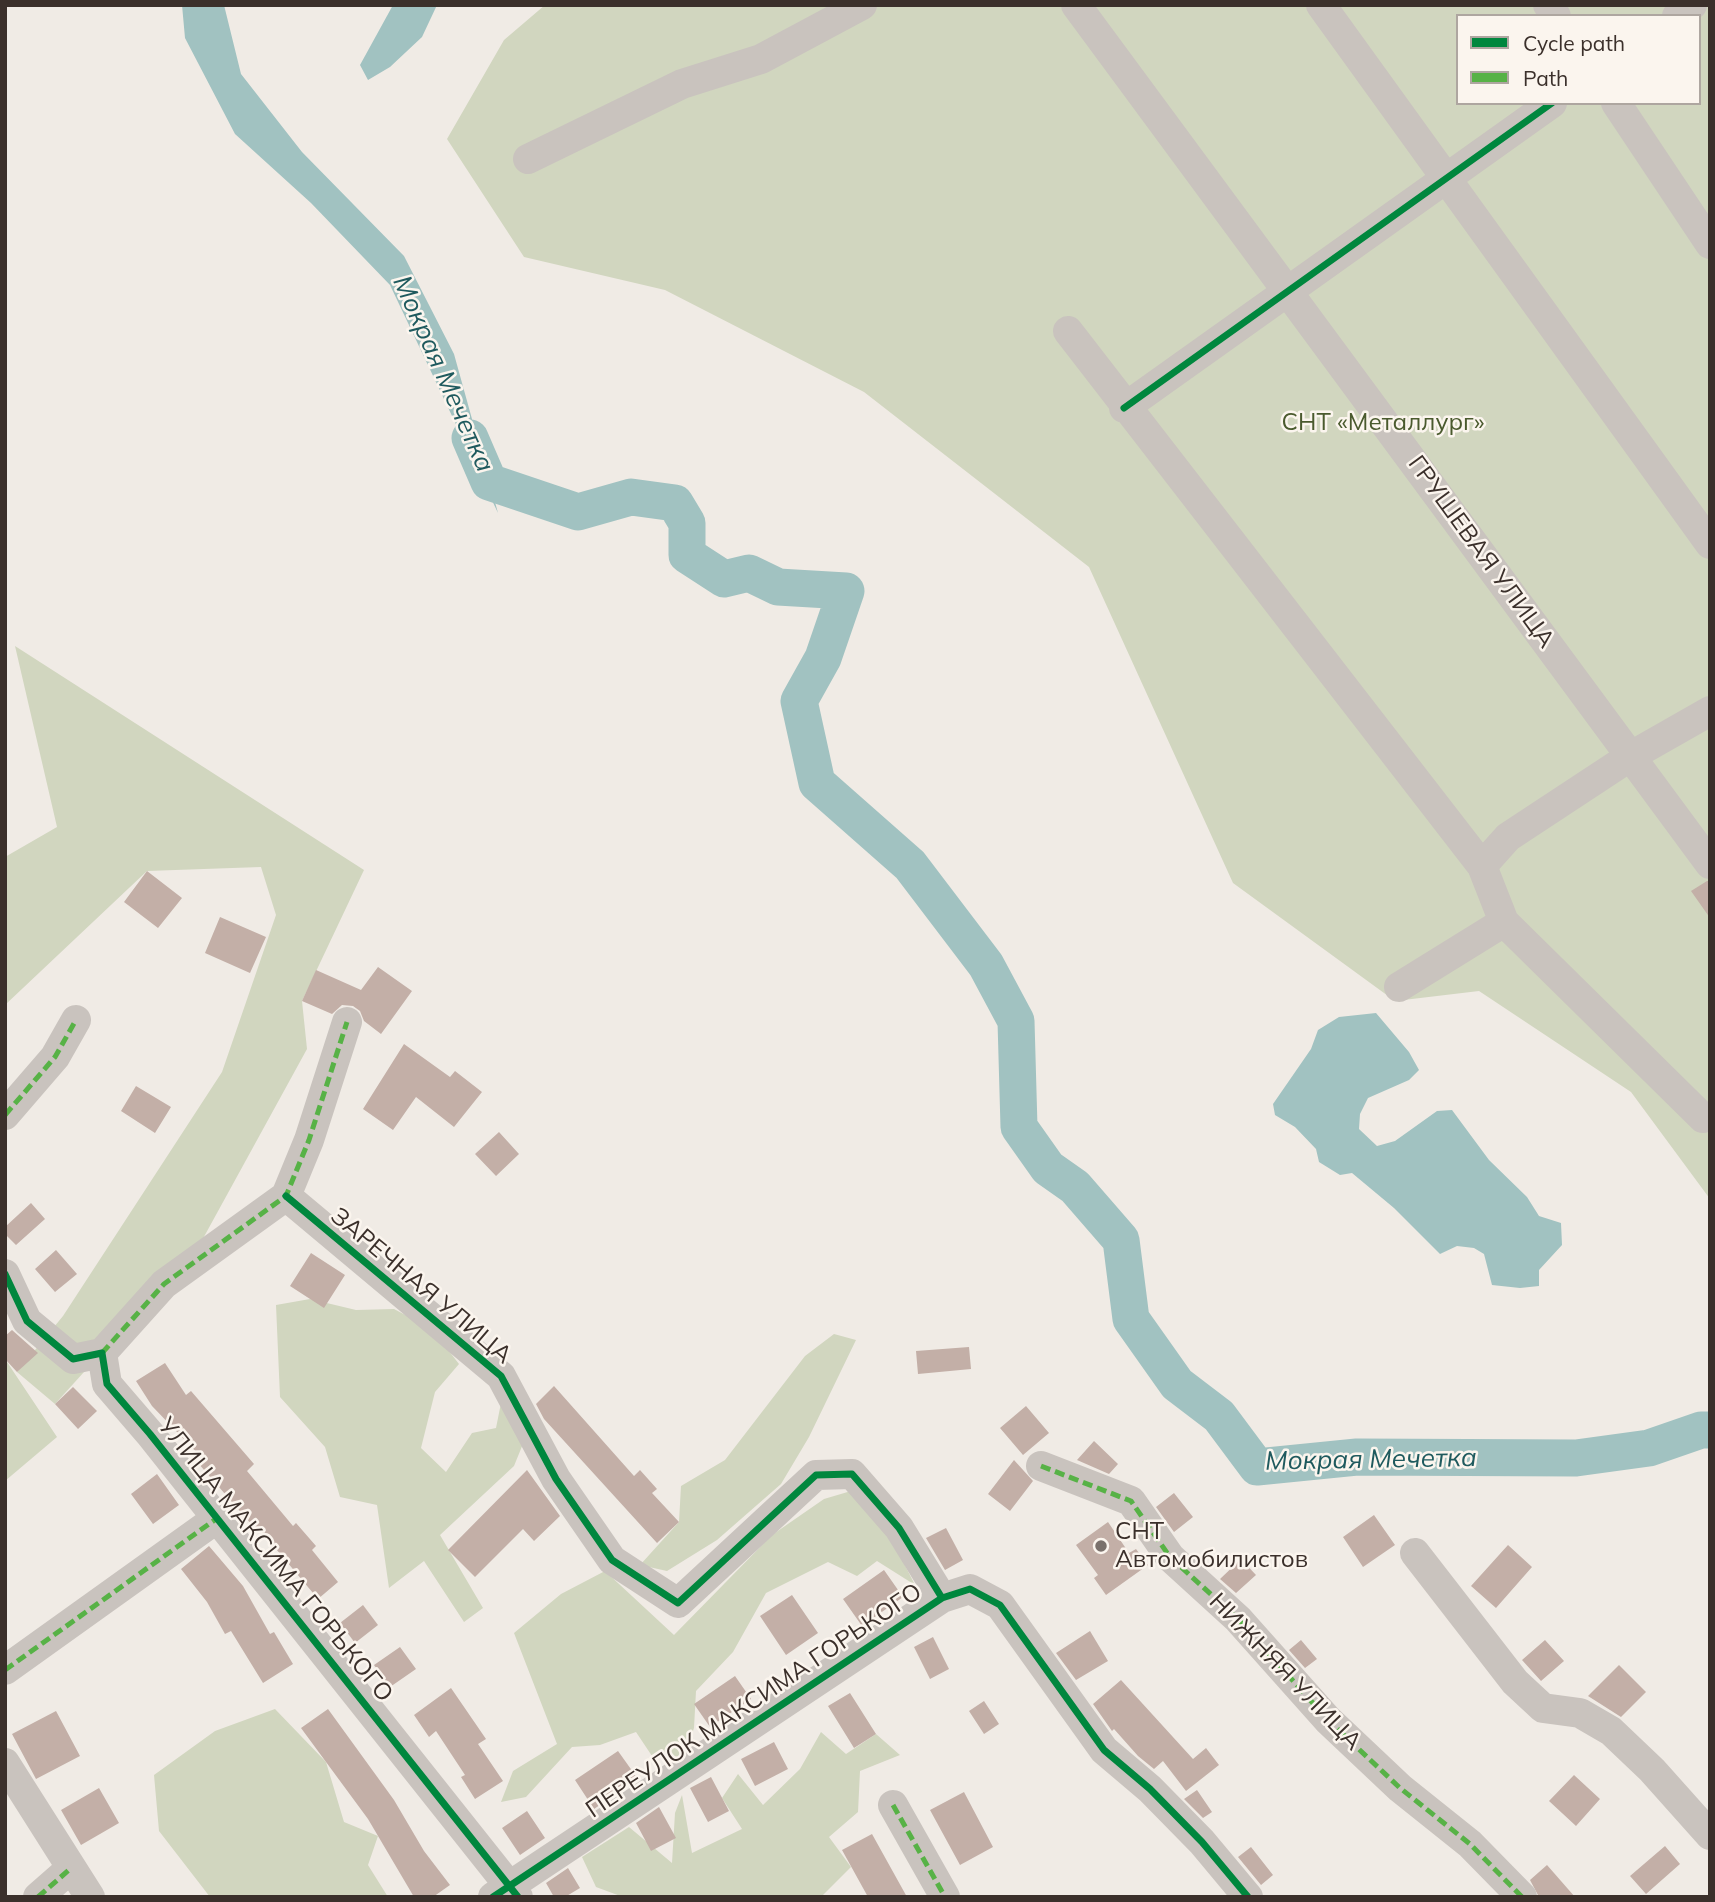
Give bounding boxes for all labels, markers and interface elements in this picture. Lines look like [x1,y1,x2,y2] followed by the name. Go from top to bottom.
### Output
[1456,14,1701,105] legend
[1523,30,1625,56] text: Cycle path
[1523,65,1568,91] text: Path
[386,271,500,477] water label: Мокрая Мечетка
[1282,409,1484,437] park label: СНТ «Металлург»
[1402,450,1560,654] street label: ГРУШЕВАЯ УЛИЦА
[325,1202,517,1370] street label: ЗАРЕЧНАЯ УЛИЦА
[151,1412,399,1708] street label: УЛИЦА МАКСИМА ГОРЬКОГО
[1265,1443,1477,1477] water label: Мокрая Мечетка
[1115,1518,1308,1574] place label: СНТ Автомобилистов
[1093,1538,1109,1554] marker: СНТ Автомобилистов
[581,1578,927,1824] street label: ПЕРЕУЛОК МАКСИМА ГОРЬКОГО
[1203,1588,1367,1756] street label: НИЖНЯЯ УЛИЦА

